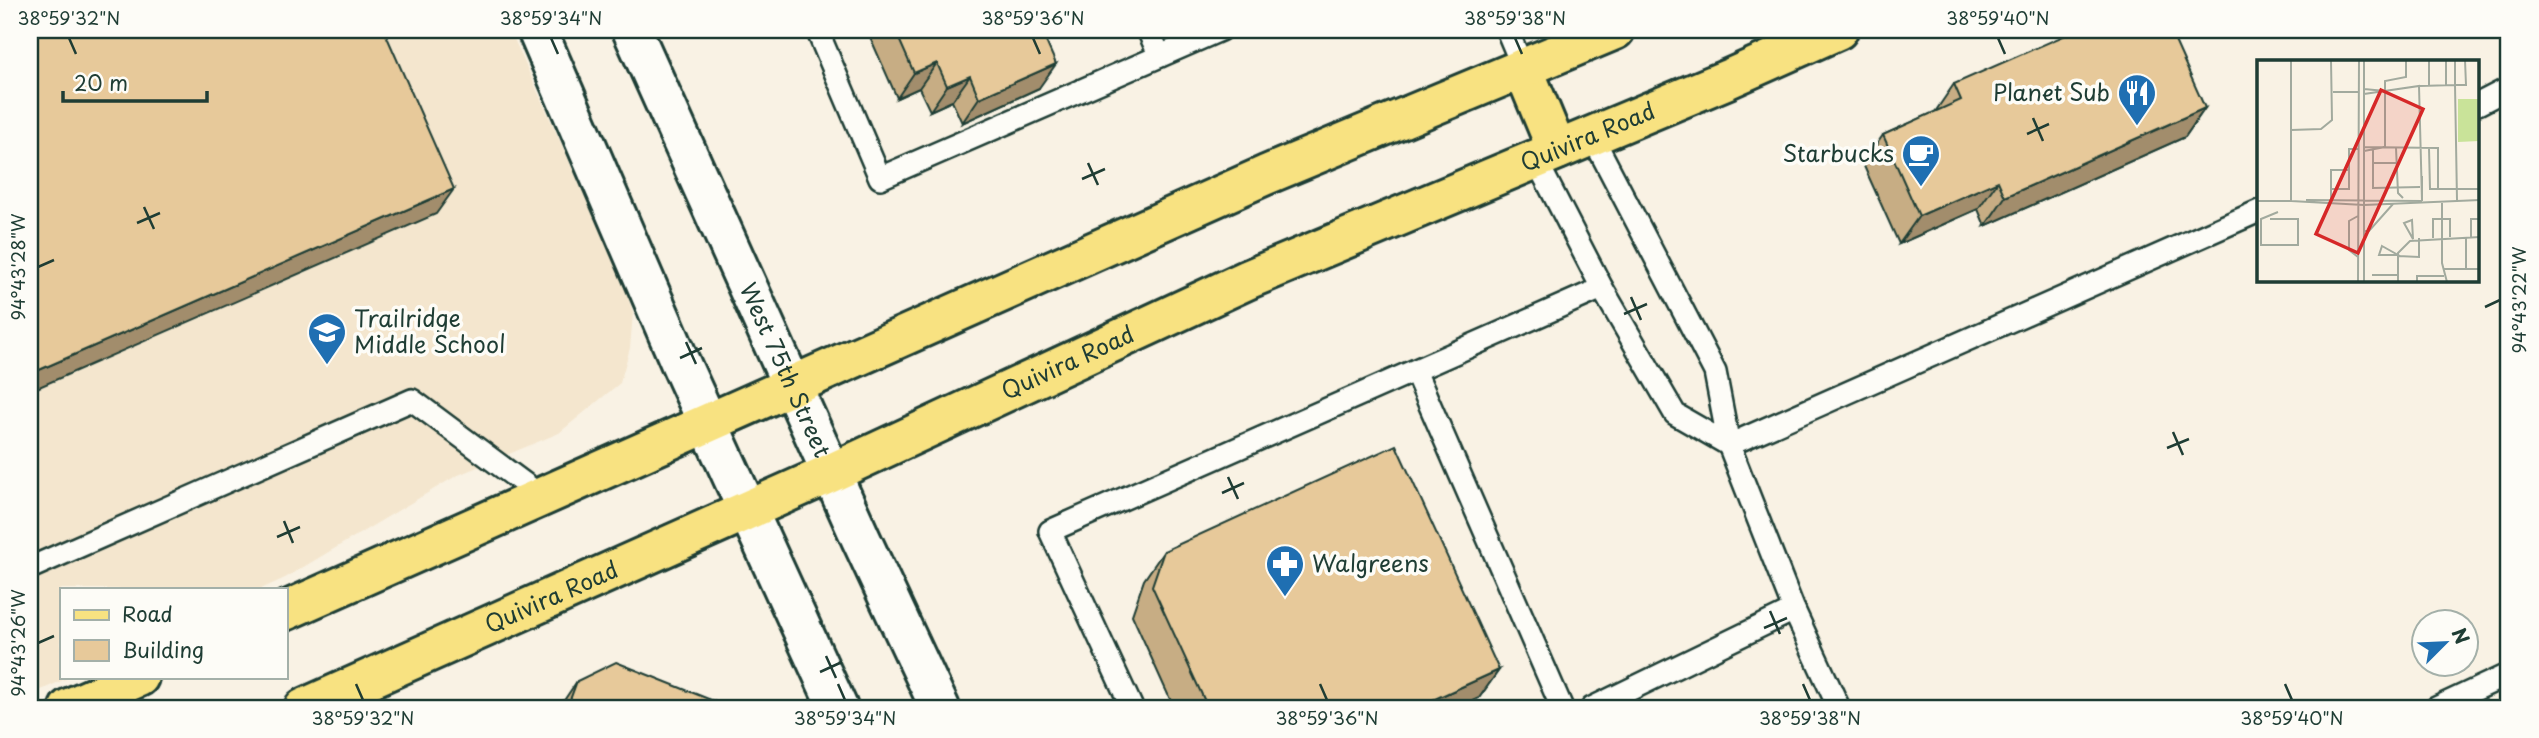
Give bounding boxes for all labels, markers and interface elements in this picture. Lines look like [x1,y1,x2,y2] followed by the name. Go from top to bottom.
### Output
[18,4,120,31] text: 38°59'32"N
[500,4,602,31] text: 38°59'34"N
[981,4,1085,31] text: 38°59'36"N
[1464,4,1566,31] text: 38°59'38"N
[1946,4,2050,31] text: 38°59'40"N
[63,60,206,104] scale bar
[2257,60,2480,282] inset map
[74,66,128,98] text: 20 m
[2116,72,2158,127] restaurant icon: Planet Sub
[1993,74,2110,109] place label: Planet Sub
[1515,93,1660,180] street label: Quivira Road
[1900,133,1942,188] cafe icon: Starbucks
[1783,135,1894,170] place label: Starbucks
[4,213,31,321] text: 94°43'28"W
[2505,246,2532,354] text: 94°43'22"W
[732,276,841,463] street label: West 75th Street
[354,300,506,361] place label: Trailridge Middle School
[306,311,348,366] school or university icon: Trailridge Middle School
[995,316,1139,408] street label: Quivira Road
[1264,543,1306,598] pharmacy icon: Walgreens
[1312,545,1429,580] place label: Walgreens
[479,551,623,641] street label: Quivira Road
[60,588,287,678] legend
[4,589,31,697] text: 94°43'26"W
[122,597,173,629] text: Road
[2410,608,2480,678] north arrow
[2446,623,2477,648] text: N
[122,633,204,665] text: Building
[312,704,414,731] text: 38°59'32"N
[794,704,896,731] text: 38°59'34"N
[1275,704,1379,731] text: 38°59'36"N
[1759,704,1861,731] text: 38°59'38"N
[2240,704,2344,731] text: 38°59'40"N

